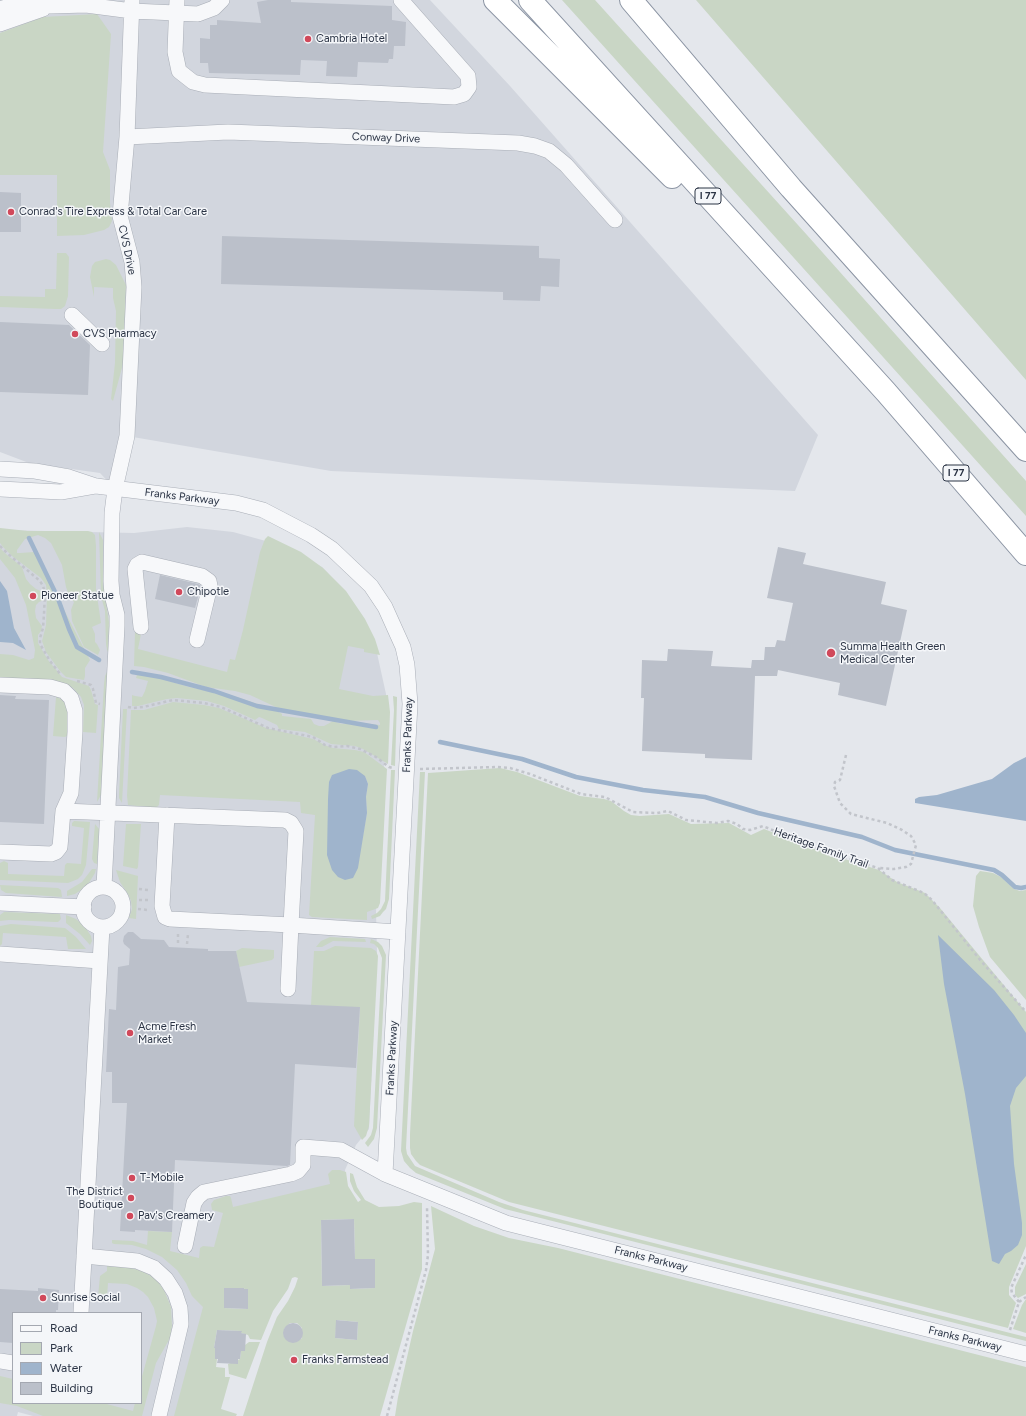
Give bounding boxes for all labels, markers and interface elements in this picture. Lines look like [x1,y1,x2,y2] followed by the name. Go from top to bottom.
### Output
[316,32,387,46] place label: Cambria Hotel
[303,34,313,44] marker: Cambria Hotel
[352,130,420,146] street label: Conway Drive
[695,188,721,204] road number: I 77
[19,205,207,219] place label: Conrad's Tire Express & Total Car Care
[6,207,16,217] marker: Conrad's Tire Express & Total Car Care
[115,224,139,276] street label: CVS Drive
[83,327,156,341] place label: CVS Pharmacy
[70,329,80,339] marker: CVS Pharmacy
[943,465,969,481] road number: I 77
[144,486,220,508] street label: Franks Parkway
[187,585,229,599] place label: Chipotle
[174,587,184,597] marker: Chipotle
[41,589,114,603] place label: Pioneer Statue
[28,591,38,601] marker: Pioneer Statue
[840,640,945,666] place label: Summa Health Green Medical Center
[825,647,837,659] marker: Summa Health Green Medical Center
[400,697,416,773] street label: Franks Parkway
[772,825,870,871] street label: Heritage Family Trail
[138,1020,196,1046] place label: Acme Fresh Market
[383,1020,401,1096] street label: Franks Parkway
[125,1028,135,1038] marker: Acme Fresh Market
[140,1171,184,1185] place label: T-Mobile
[127,1173,137,1183] marker: T-Mobile
[66,1185,123,1211] place label: The District Boutique
[126,1193,136,1203] marker: The District Boutique
[138,1209,214,1223] place label: Pav's Creamery
[125,1211,135,1221] marker: Pav's Creamery
[613,1243,689,1275] street label: Franks Parkway
[51,1291,120,1305] place label: Sunrise Social
[38,1293,48,1303] marker: Sunrise Social
[12,1312,142,1404] legend
[50,1321,78,1335] text: Road
[927,1323,1003,1355] street label: Franks Parkway
[50,1341,73,1355] text: Park
[302,1353,388,1367] place label: Franks Farmstead
[289,1355,299,1365] marker: Franks Farmstead
[50,1361,82,1375] text: Water
[50,1381,93,1395] text: Building

